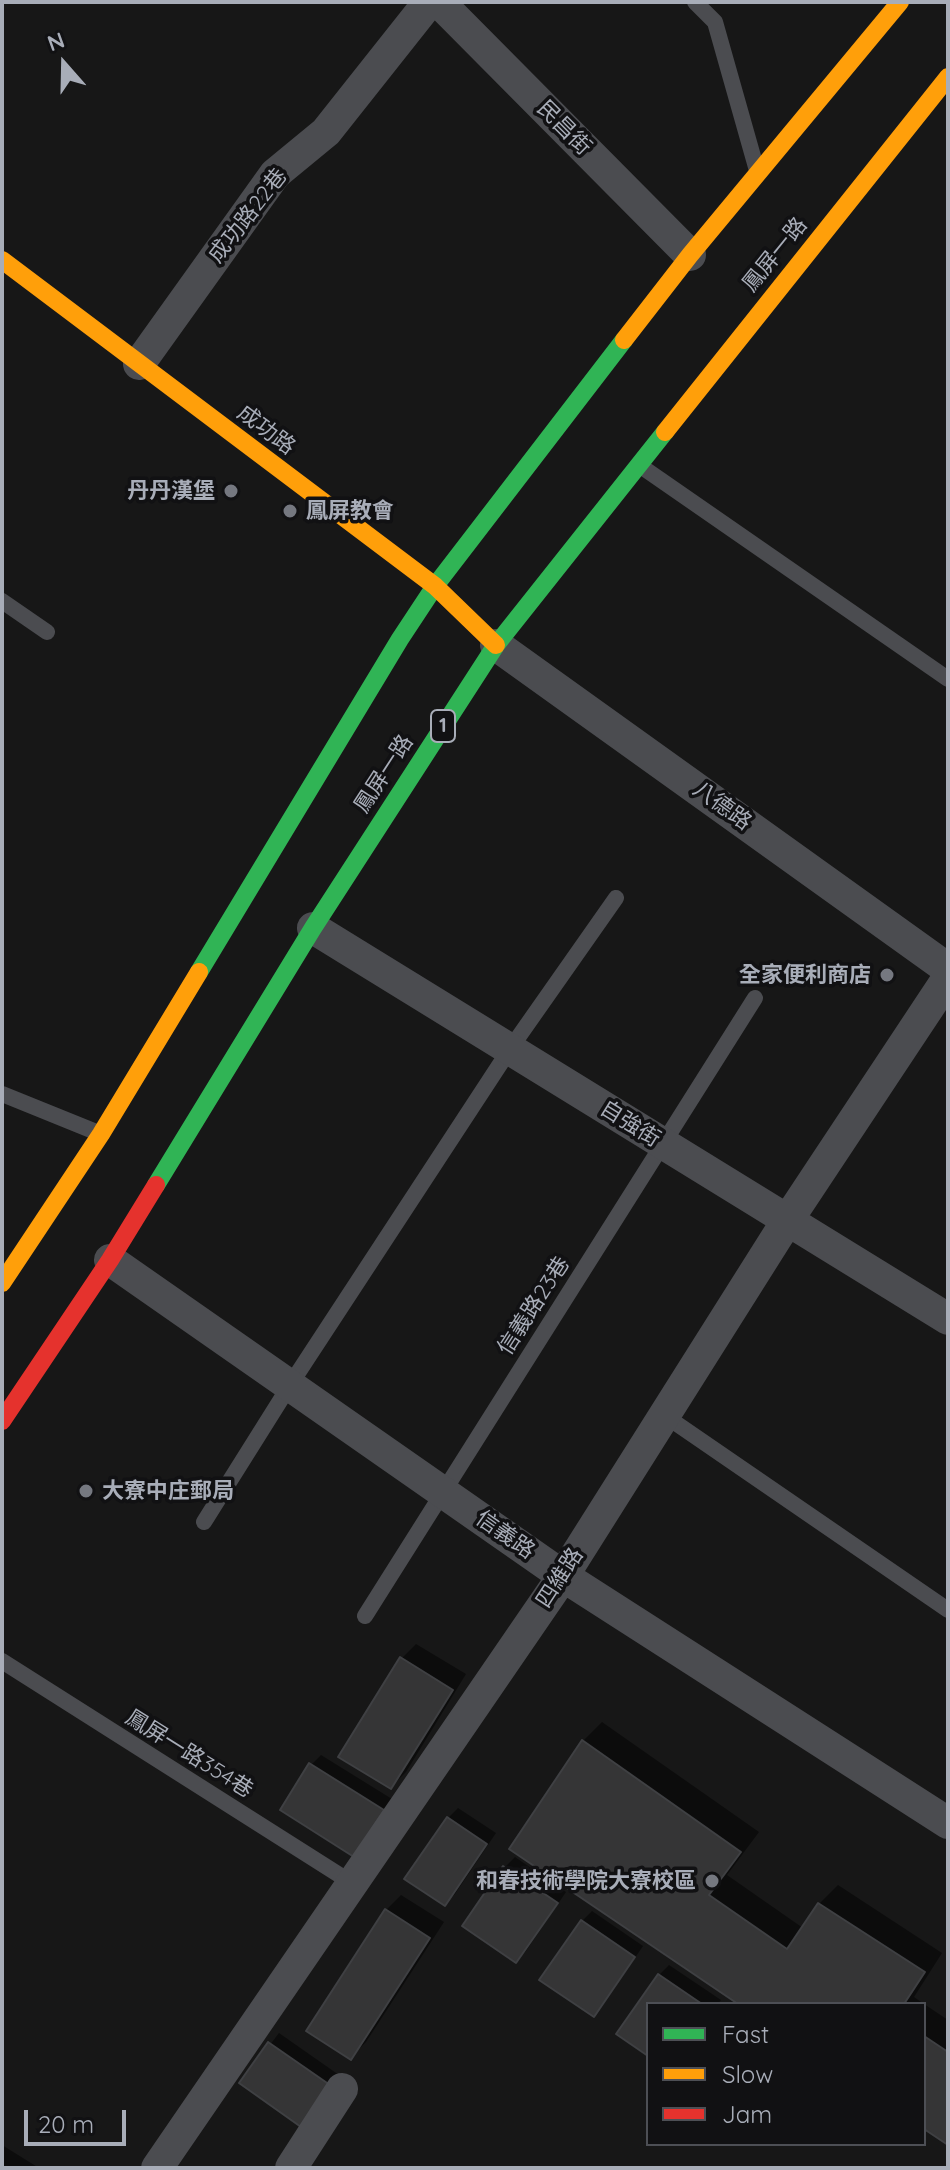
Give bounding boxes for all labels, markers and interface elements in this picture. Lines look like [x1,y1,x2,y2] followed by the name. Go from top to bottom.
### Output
[24,24,104,104] north arrow
[43,26,68,57] text: N
[531,95,597,161] street label: 民昌街
[203,164,293,268] street label: 成功路22巷
[737,212,813,298] street label: 鳳屏一路
[232,400,300,460] street label: 成功路
[127,478,215,504] place label: 丹丹漢堡
[222,482,240,500] marker: 丹丹漢堡
[306,498,394,524] place label: 鳳屏教會
[281,502,299,520] marker: 鳳屏教會
[431,710,455,742] road number: 1
[349,730,419,818] street label: 鳳屏一路
[688,776,756,836] street label: 八德路
[739,962,871,988] place label: 全家便利商店
[878,966,896,984] marker: 全家便利商店
[595,1095,665,1153] street label: 自強街
[493,1252,575,1360] street label: 信義路23巷
[102,1478,234,1504] place label: 大寮中庄郵局
[77,1482,95,1500] marker: 大寮中庄郵局
[470,1505,540,1565] street label: 信義路
[531,1543,589,1613] street label: 四維路
[120,1704,258,1804] street label: 鳳屏一路354巷
[476,1868,696,1894] place label: 和春技術學院大寮校區
[703,1872,721,1890] marker: 和春技術學院大寮校區
[646,2002,926,2146] legend
[722,2019,769,2049] text: Fast
[722,2059,773,2089] text: Slow
[28,2094,130,2144] scale bar
[722,2099,772,2129] text: Jam
[38,2109,94,2139] text: 20 m

